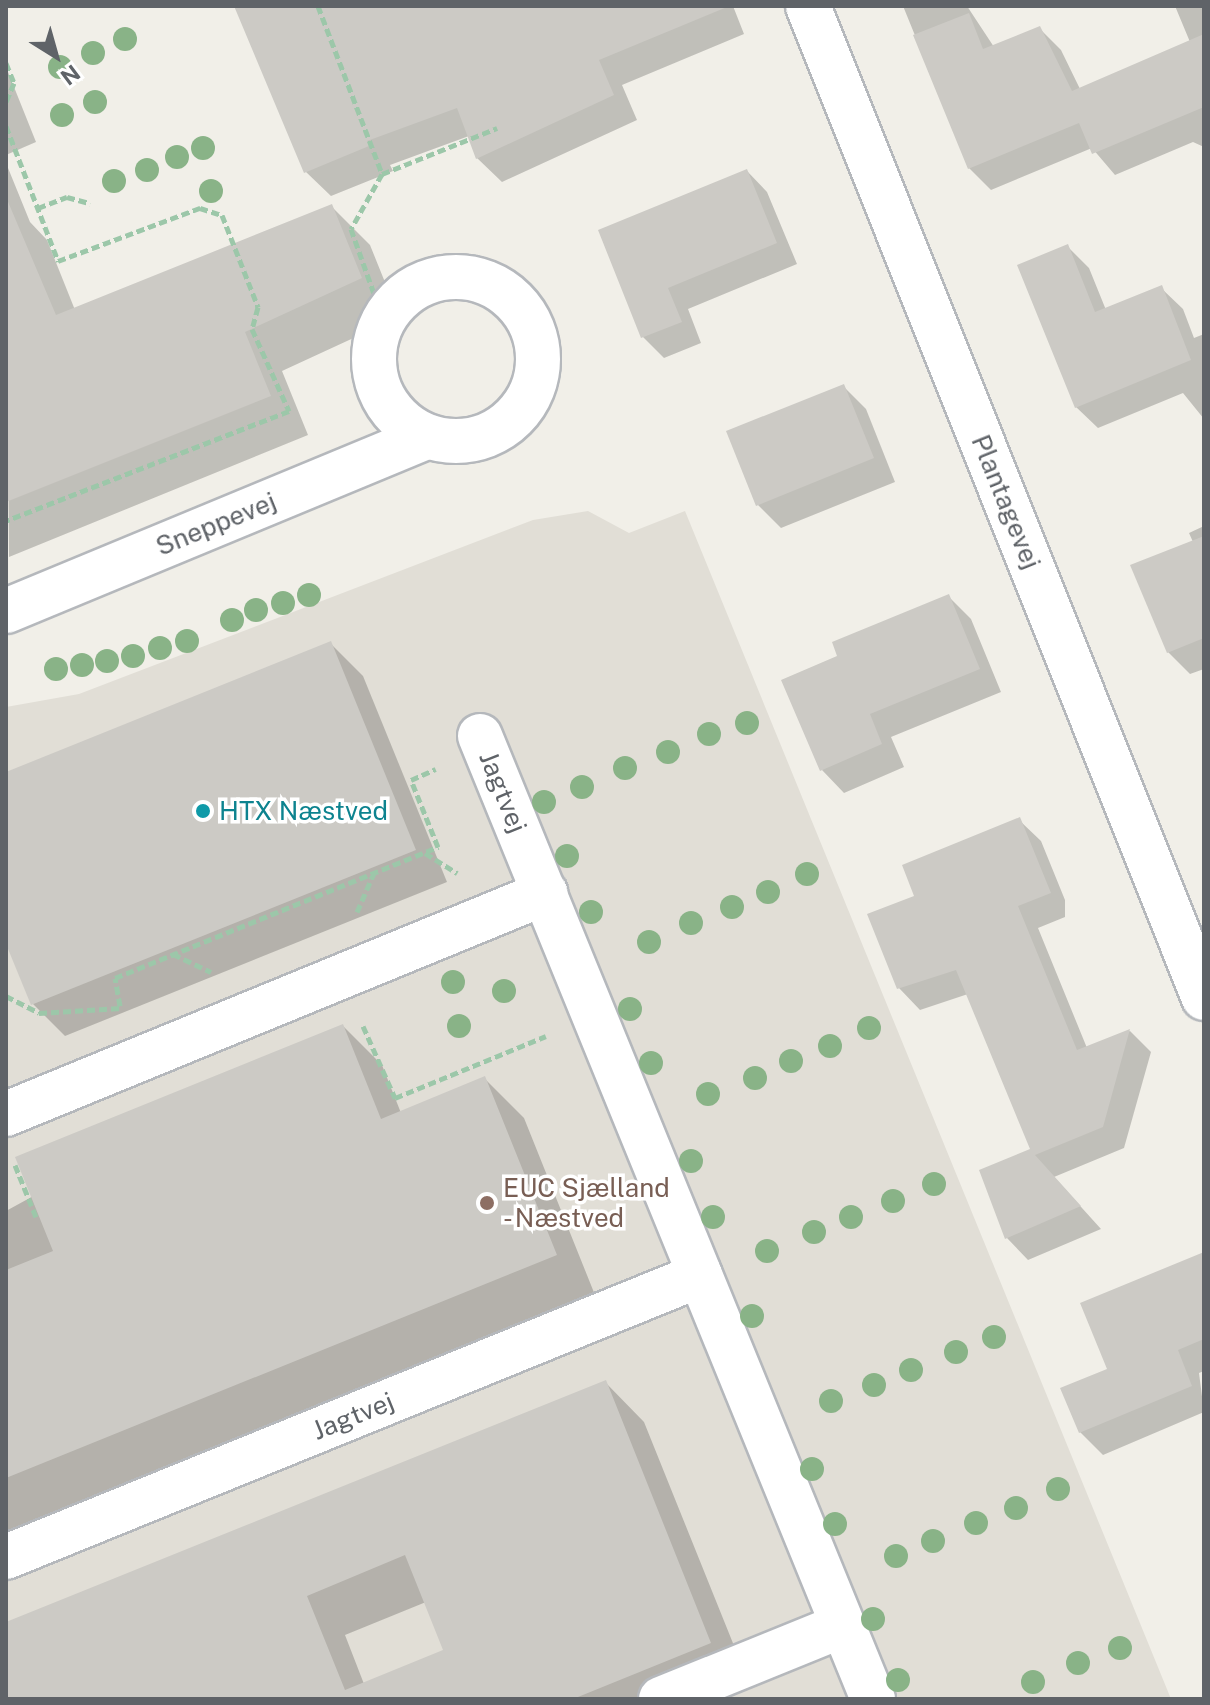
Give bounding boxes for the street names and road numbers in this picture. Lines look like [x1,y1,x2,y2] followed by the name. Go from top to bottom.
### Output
[965,430,1047,574] street label: Plantagevej
[151,486,281,562] street label: Sneppevej
[473,747,533,837] street label: Jagtvej
[308,1386,398,1446] street label: Jagtvej

